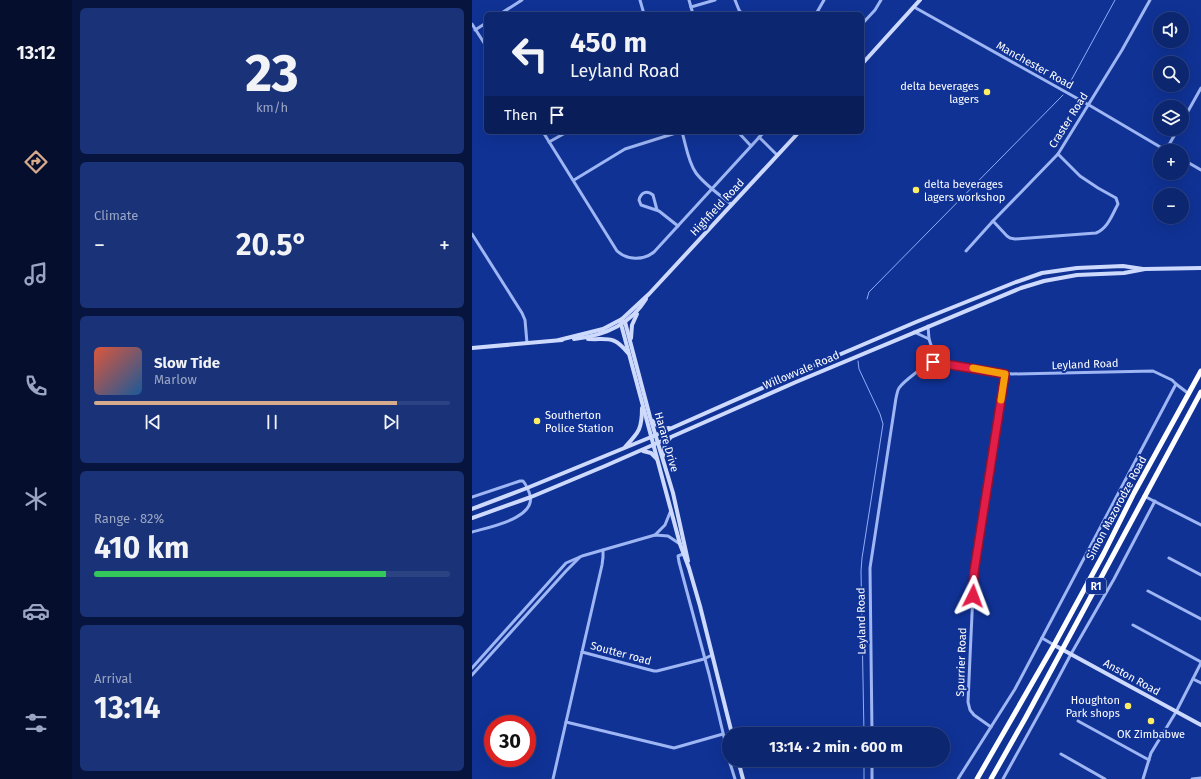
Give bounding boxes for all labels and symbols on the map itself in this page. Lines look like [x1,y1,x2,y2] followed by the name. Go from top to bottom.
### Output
[994,39,1076,92] street label: Manchester Road
[900,80,979,106] place label: delta beverages lagers
[982,87,992,97] marker: delta beverages lagers
[1046,90,1091,151] street label: Craster Road
[688,176,747,239] street label: Highfield Road
[924,178,1005,204] place label: delta beverages lagers workshop
[911,185,921,195] marker: delta beverages lagers workshop
[916,345,950,379] pin
[761,349,841,392] street label: Willowvale Road
[1051,357,1119,372] street label: Leyland Road
[545,409,614,435] place label: Southerton Police Station
[652,411,681,474] street label: Harare Drive
[532,416,542,426] marker: Southerton Police Station
[1083,454,1149,562] street label: Simon Mazorodze Road
[952,575,994,617] position arrow
[1086,578,1106,594] road number: R1
[854,587,869,655] street label: Leyland Road
[954,627,969,697] street label: Spurrier Road
[589,639,653,668] street label: Soutter road
[1101,657,1162,698] street label: Anston Road
[1066,694,1120,720] place label: Houghton Park shops
[1123,701,1133,711] marker: Houghton Park shops
[484,715,536,767] speed limit sign: 30
[1146,716,1156,726] marker: OK Zimbabwe
[1117,728,1185,741] place label: OK Zimbabwe

